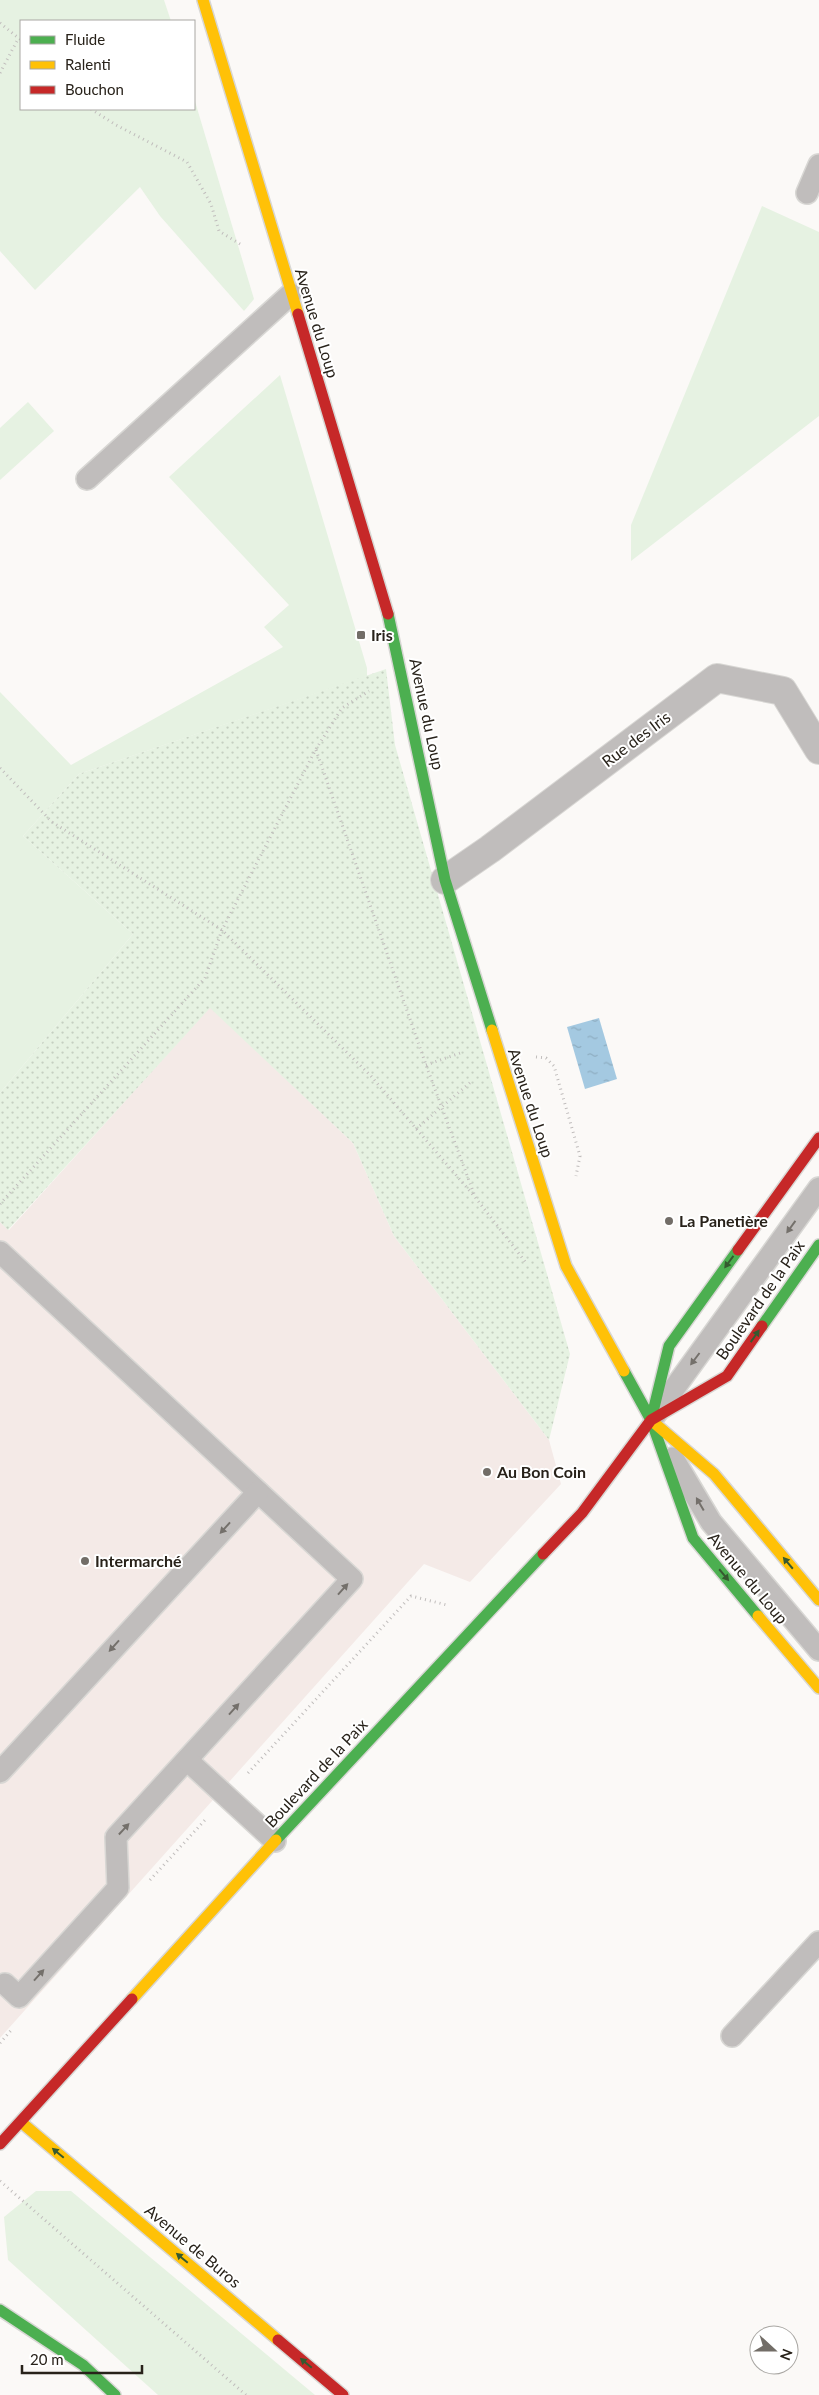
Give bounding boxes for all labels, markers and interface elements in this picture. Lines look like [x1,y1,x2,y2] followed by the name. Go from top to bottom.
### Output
[20,20,195,110] legend
[65,30,105,48] text: Fluide
[65,55,111,73] text: Ralenti
[65,80,124,98] text: Bouchon
[292,266,343,380] street label: Avenue du Loup
[371,625,393,644] place label: Iris
[355,629,367,641] marker: Iris
[406,656,449,771] street label: Avenue du Loup
[598,707,674,770] street label: Rue des Iris
[505,1046,558,1160] street label: Avenue du Loup
[679,1211,768,1230] place label: La Panetière
[663,1215,675,1227] marker: La Panetière
[786,1221,796,1234] one-way arrow
[711,1236,808,1363] street label: Boulevard de la Paix
[724,1255,734,1269] one-way arrow
[750,1329,760,1343] one-way arrow
[690,1352,701,1365] one-way arrow
[496,1462,586,1481] place label: Au Bon Coin
[481,1466,493,1478] marker: Au Bon Coin
[696,1496,704,1511] one-way arrow
[219,1521,231,1533] one-way arrow
[705,1528,792,1627] street label: Avenue du Loup
[95,1551,182,1570] place label: Intermarché
[79,1555,91,1567] marker: Intermarché
[782,1557,793,1570] one-way arrow
[719,1568,730,1581] one-way arrow
[338,1582,349,1595] one-way arrow
[108,1640,120,1652] one-way arrow
[228,1703,240,1715] one-way arrow
[260,1714,371,1831] street label: Boulevard de la Paix
[118,1823,130,1835] one-way arrow
[33,1969,45,1981] one-way arrow
[53,2147,65,2159] one-way arrow
[142,2200,245,2291] street label: Avenue de Buros
[176,2253,189,2264] one-way arrow
[749,2325,799,2375] north arrow
[22,2342,142,2374] scale bar
[777,2347,796,2363] text: N
[30,2350,64,2368] text: 20 m
[300,2358,313,2369] one-way arrow

